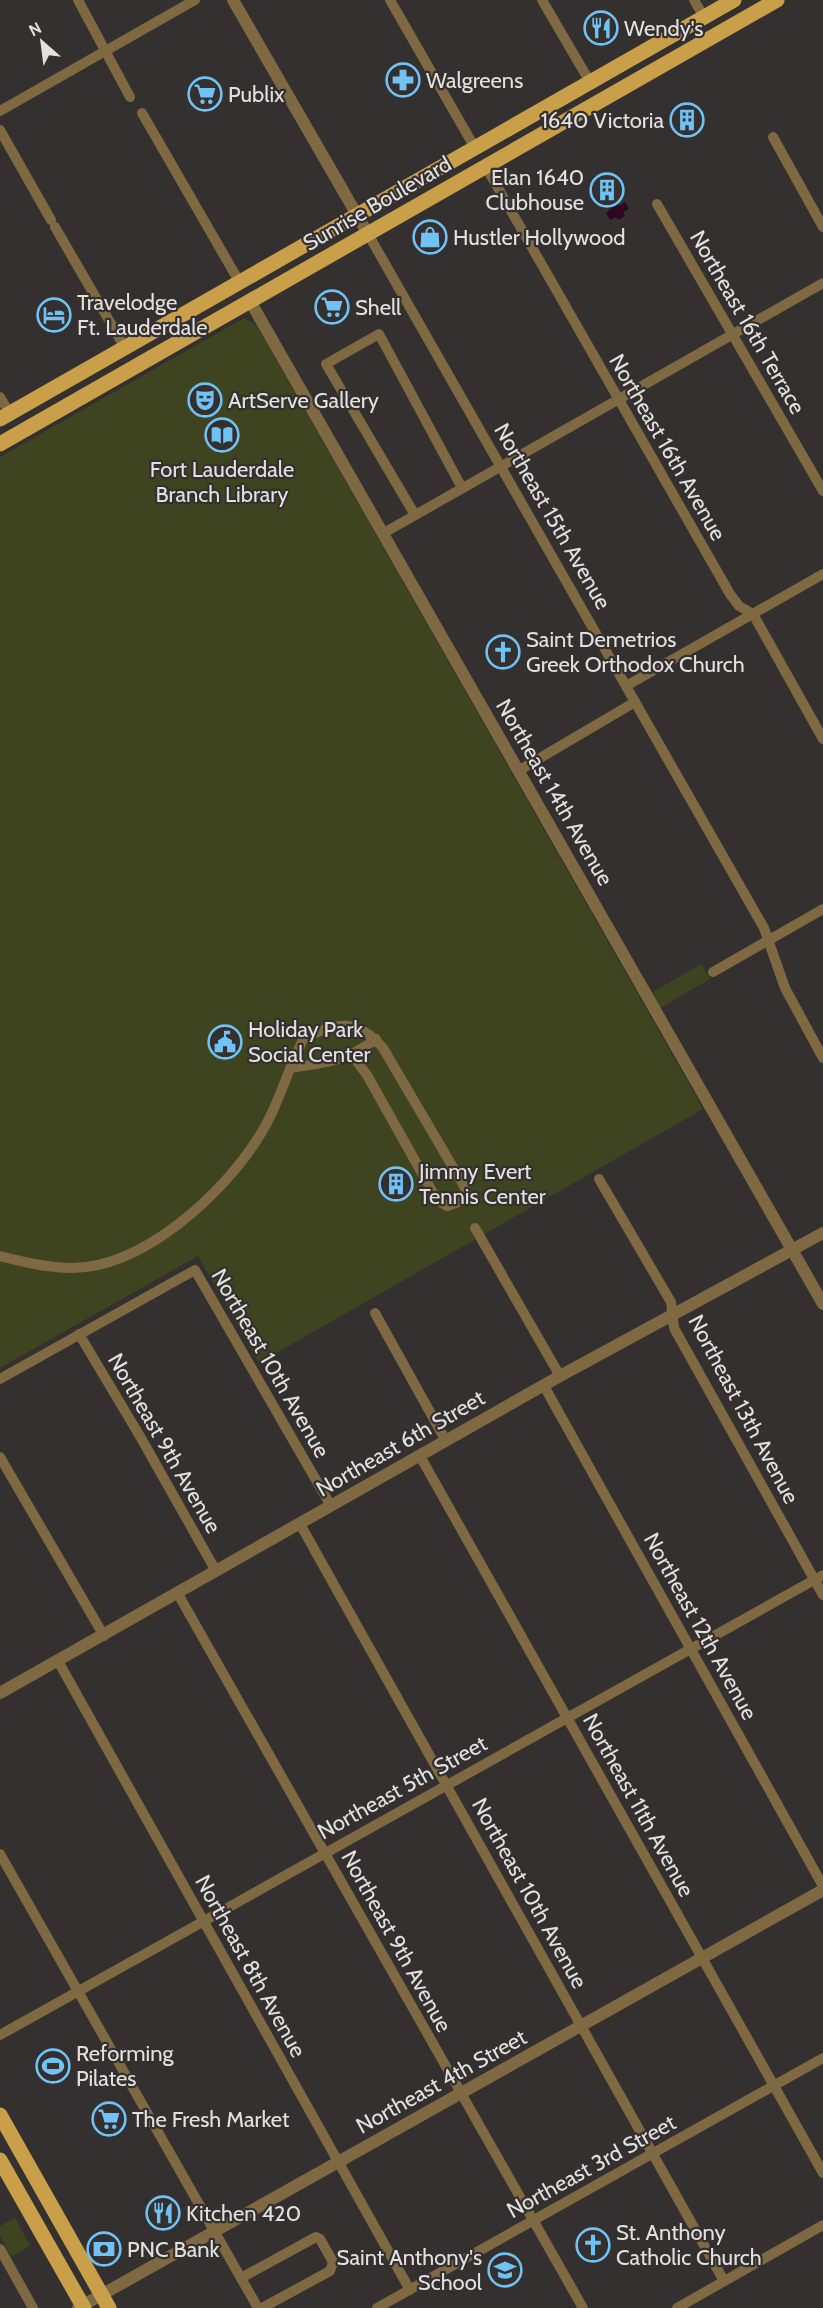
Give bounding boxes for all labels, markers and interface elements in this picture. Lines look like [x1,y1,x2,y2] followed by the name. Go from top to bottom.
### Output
[583,10,619,46] restaurant icon: Wendy's
[12,12,72,72] north arrow
[624,15,703,42] place label: Wendy's
[26,18,45,40] text: N
[385,62,421,98] pharmacy icon: Walgreens
[426,67,523,94] place label: Walgreens
[187,76,223,112] supermarket icon: Publix
[228,81,285,108] place label: Publix
[669,102,705,138] building icon: 1640 Victoria
[541,107,664,134] place label: 1640 Victoria
[298,150,456,257] street label: Sunrise Boulevard
[486,164,584,216] place label: Elan 1640 Clubhouse
[589,172,625,208] building icon: Elan 1640 Clubhouse
[412,219,448,255] shop icon: Hustler Hollywood
[453,224,626,251] place label: Hustler Hollywood
[684,226,811,419] street label: Northeast 16th Terrace
[77,289,208,341] place label: Travelodge Ft. Lauderdale
[314,289,350,325] supermarket icon: Shell
[355,294,402,321] place label: Shell
[36,297,72,333] hotel icon: Travelodge Ft. Lauderdale
[603,349,732,545] street label: Northeast 16th Avenue
[187,382,223,418] theatre icon: ArtServe Gallery
[228,387,379,414] place label: ArtServe Gallery
[204,417,240,453] library icon: Fort Lauderdale Branch Library
[488,419,617,614] street label: Northeast 15th Avenue
[150,456,294,508] place label: Fort Lauderdale Branch Library
[526,626,745,678] place label: Saint Demetrios Greek Orthodox Church
[485,634,521,670] church icon: Saint Demetrios Greek Orthodox Church
[490,694,619,890] street label: Northeast 14th Avenue
[248,1016,371,1068] place label: Holiday Park Social Center
[207,1024,243,1060] public building icon: Holiday Park Social Center
[418,1158,546,1210] place label: Jimmy Evert Tennis Center
[378,1166,414,1202] building icon: Jimmy Evert Tennis Center
[206,1264,336,1462] street label: Northeast 10th Avenue
[682,1310,805,1508] street label: Northeast 13th Avenue
[102,1348,227,1538] street label: Northeast 9th Avenue
[311,1384,490,1503] street label: Northeast 6th Street
[638,1528,763,1724] street label: Northeast 12th Avenue
[577,1709,700,1902] street label: Northeast 11th Avenue
[313,1729,492,1845] street label: Northeast 5th Street
[466,1793,593,1993] street label: Northeast 10th Avenue
[335,1846,458,2037] street label: Northeast 9th Avenue
[189,1870,312,2062] street label: Northeast 8th Avenue
[351,2023,532,2139] street label: Northeast 4th Street
[76,2040,174,2092] place label: Reforming Pilates
[35,2048,71,2084] sports icon: Reforming Pilates
[91,2101,127,2137] supermarket icon: The Fresh Market
[132,2106,290,2133] place label: The Fresh Market
[502,2109,681,2224] street label: Northeast 3rd Street
[145,2195,181,2231] restaurant icon: Kitchen 420
[186,2200,301,2227] place label: Kitchen 420
[616,2219,762,2271] place label: St. Anthony Catholic Church
[575,2227,611,2263] church icon: St. Anthony Catholic Church
[86,2231,122,2267] bank icon: PNC Bank
[127,2236,220,2263] place label: PNC Bank
[337,2244,483,2296] place label: Saint Anthony's School
[487,2252,523,2288] school or university icon: Saint Anthony's School

